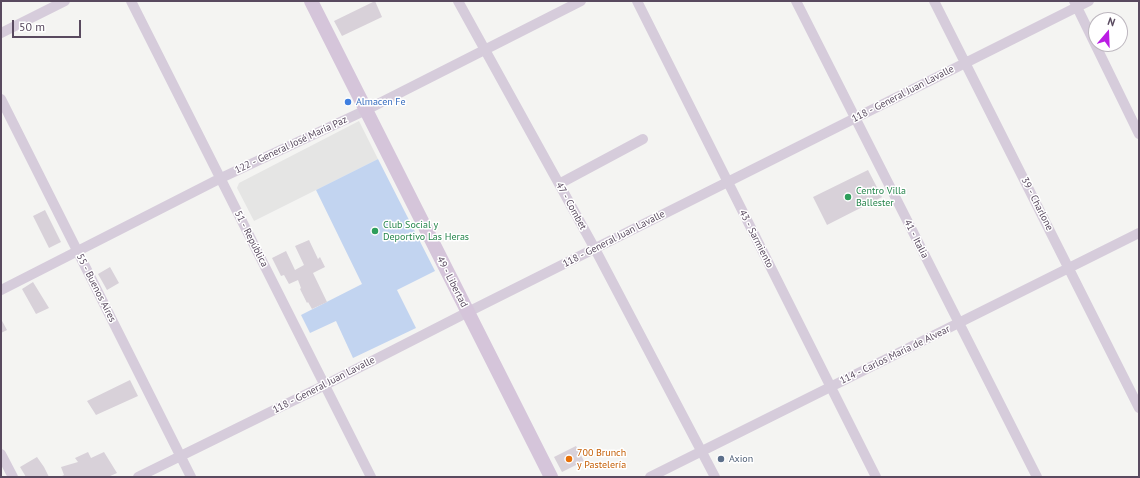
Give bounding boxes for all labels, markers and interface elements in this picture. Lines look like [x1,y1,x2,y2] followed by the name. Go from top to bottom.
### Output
[14,12,83,38] scale bar
[1088,12,1128,52] north arrow
[1106,14,1117,29] text: N
[19,19,45,34] text: 50 m
[850,63,956,125] street label: 118 - General Juan Lavalle
[356,96,406,108] place label: Almacen Fe
[343,97,353,107] marker: Almacen Fe
[233,114,349,176] street label: 122 - General José María Paz
[1018,175,1056,233] street label: 39 - Charlone
[553,180,589,232] street label: 47 - Combet
[856,185,906,208] place label: Centro Villa Ballester
[843,192,853,202] marker: Centro Villa Ballester
[561,208,667,270] street label: 118 - General Juan Lavalle
[736,208,776,270] street label: 43 - Sarmiento
[232,209,270,269] street label: 51 - República
[901,218,931,260] street label: 41 - Italia
[383,219,469,242] place label: Club Social y Deportivo Las Heras
[370,226,380,236] marker: Club Social y Deportivo Las Heras
[74,252,118,324] street label: 55 - Buenos Aires
[434,255,470,309] street label: 49 - Libertad
[838,323,952,387] street label: 114 - Carlos María de Alvear
[271,354,377,416] street label: 118 - General Juan Lavalle
[577,447,626,470] place label: 700 Brunch y Pastelería
[729,453,753,465] place label: Axion
[564,454,574,464] marker: 700 Brunch y Pastelería
[716,454,726,464] marker: Axion

